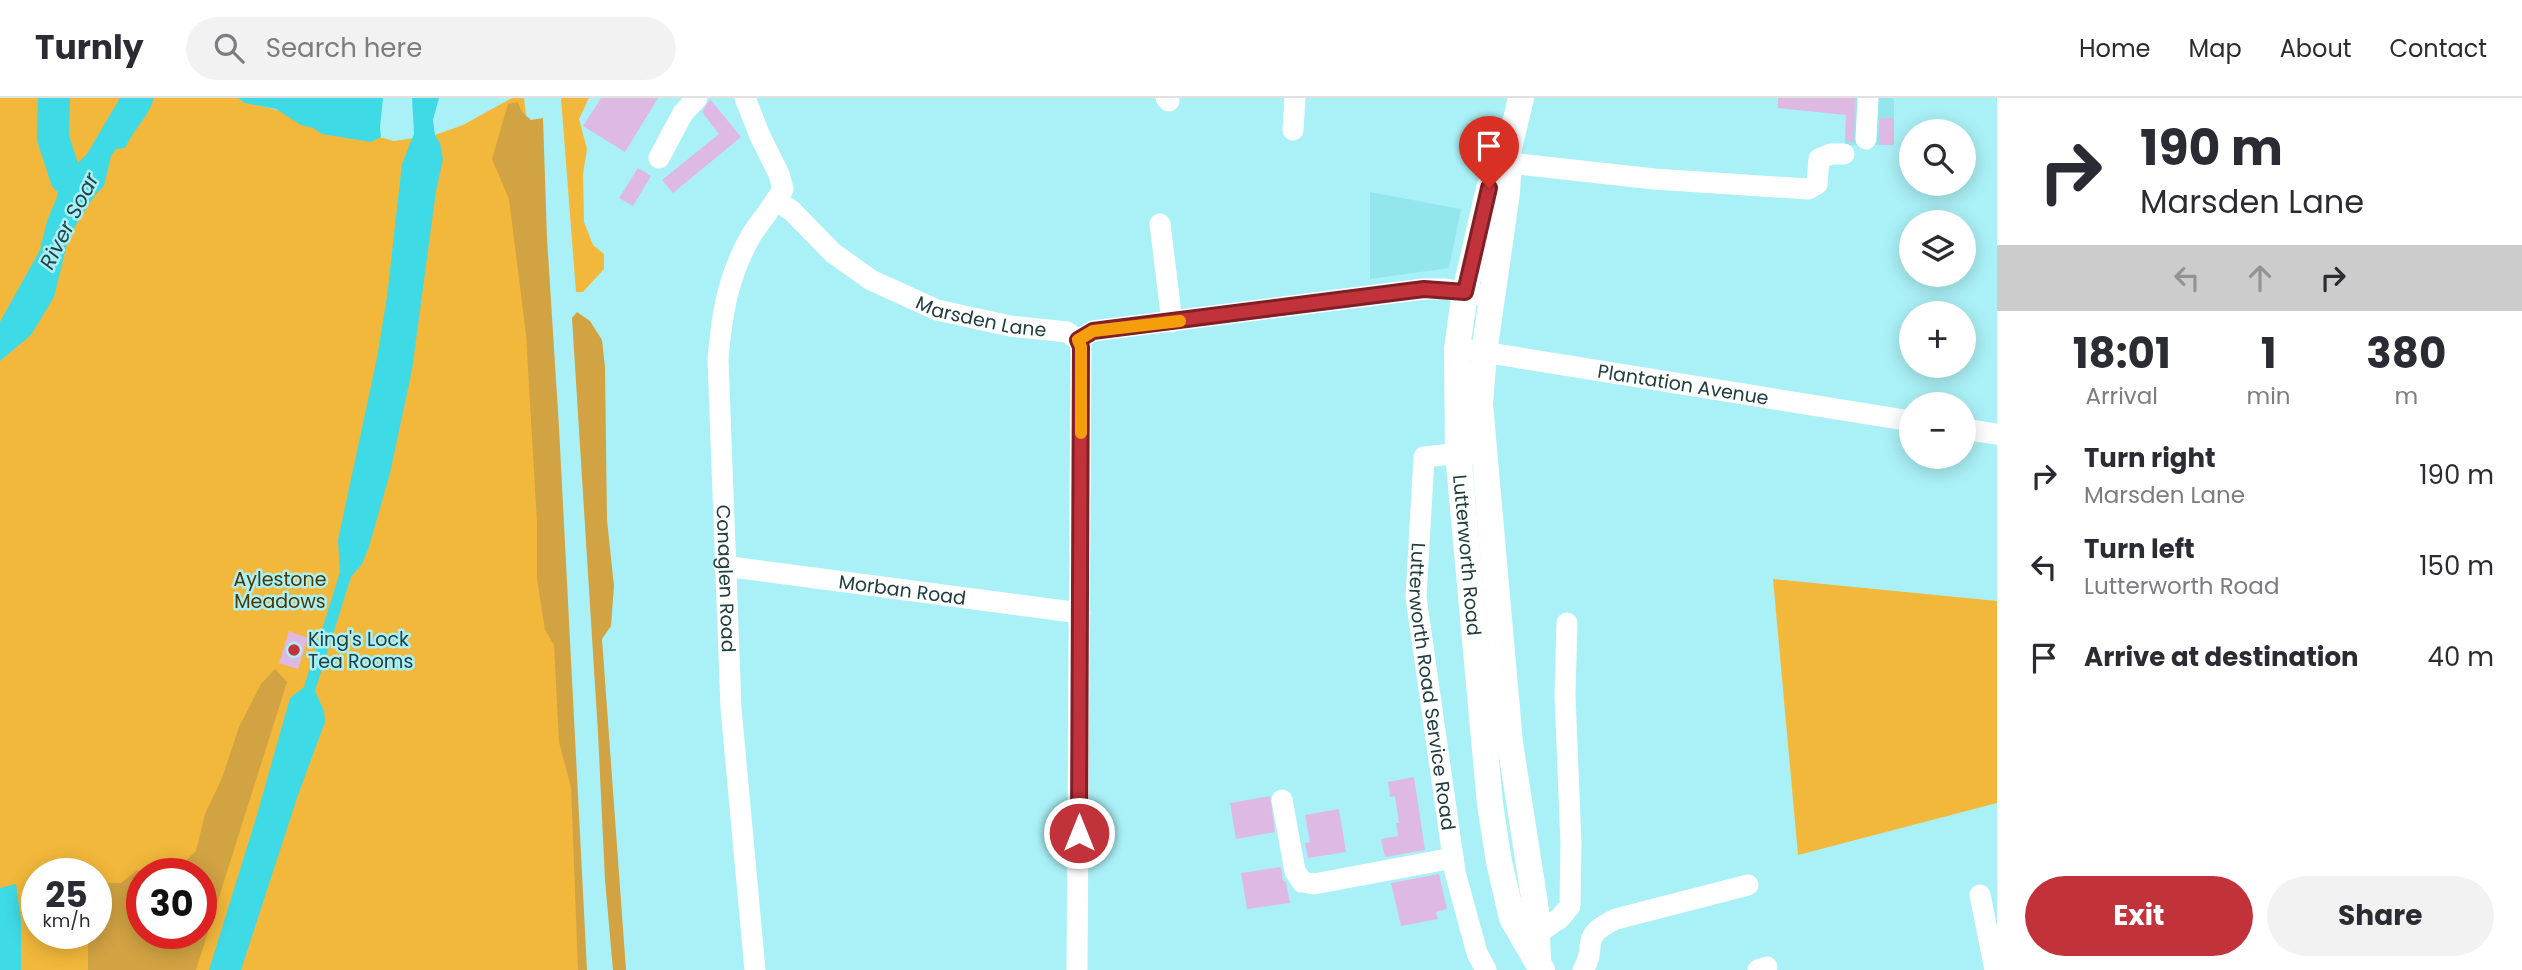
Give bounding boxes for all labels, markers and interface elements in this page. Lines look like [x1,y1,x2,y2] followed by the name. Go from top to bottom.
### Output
[186,17,676,80] search box
[35,24,144,71] text: Turnly
[210,29,248,67] icon: search
[266,30,422,66] text: Search here
[2079,32,2151,65] text: Home
[2189,32,2242,65] text: Map
[2280,32,2351,65] text: About
[2389,32,2487,65] text: Contact
[2140,114,2283,182] text: 190 m
[1459,116,1519,188] pin
[1899,119,1976,469] map controls
[1899,119,1976,196] button: search
[2025,126,2116,217] icon: right
[1470,127,1508,165] icon: arrive
[32,167,106,274] water label: River Soar
[2140,179,2364,224] text: Marsden Lane
[1899,210,1976,287] button: layers
[2168,259,2206,297] icon: left
[2241,259,2279,297] icon: ahead
[2314,259,2352,297] icon: right
[912,289,1048,343] street label: Marsden Lane
[1899,301,1976,378] button: +
[2073,324,2171,383] text: 18:01
[2261,324,2276,383] text: 1
[2366,324,2446,383] text: 380
[1596,357,1771,411] street label: Plantation Avenue
[2086,380,2158,412] text: Arrival
[2247,380,2291,412] text: min
[2394,380,2418,412] text: m
[1899,392,1976,469] button: −
[2084,440,2216,476] text: Turn right
[2025,457,2063,495] icon: right
[2419,457,2494,493] text: 190 m
[1447,473,1488,637] street label: Lutterworth Road
[2084,479,2245,511] text: Marsden Lane
[710,504,742,653] street label: Conaglen Road
[2084,531,2195,567] text: Turn left
[1402,542,1462,832] street label: Lutterworth Road Service Road
[2025,548,2063,586] icon: left
[2419,548,2494,584] text: 150 m
[234,566,326,615] park label: Aylestone Meadows
[837,568,968,611] street label: Morban Road
[2084,570,2279,602] text: Lutterworth Road
[308,626,413,675] place label: King's Lock Tea Rooms
[2025,639,2063,677] icon: arrive
[2084,639,2359,675] text: Arrive at destination
[2428,639,2494,675] text: 40 m
[286,642,302,658] marker: King's Lock Tea Rooms
[1042,796,1116,870] position arrow
[126,858,217,949] speed limit sign: 30
[45,870,88,919] text: 25
[2025,876,2253,956] button: Exit
[2267,876,2494,956] button: Share
[43,908,90,933] text: km/h

